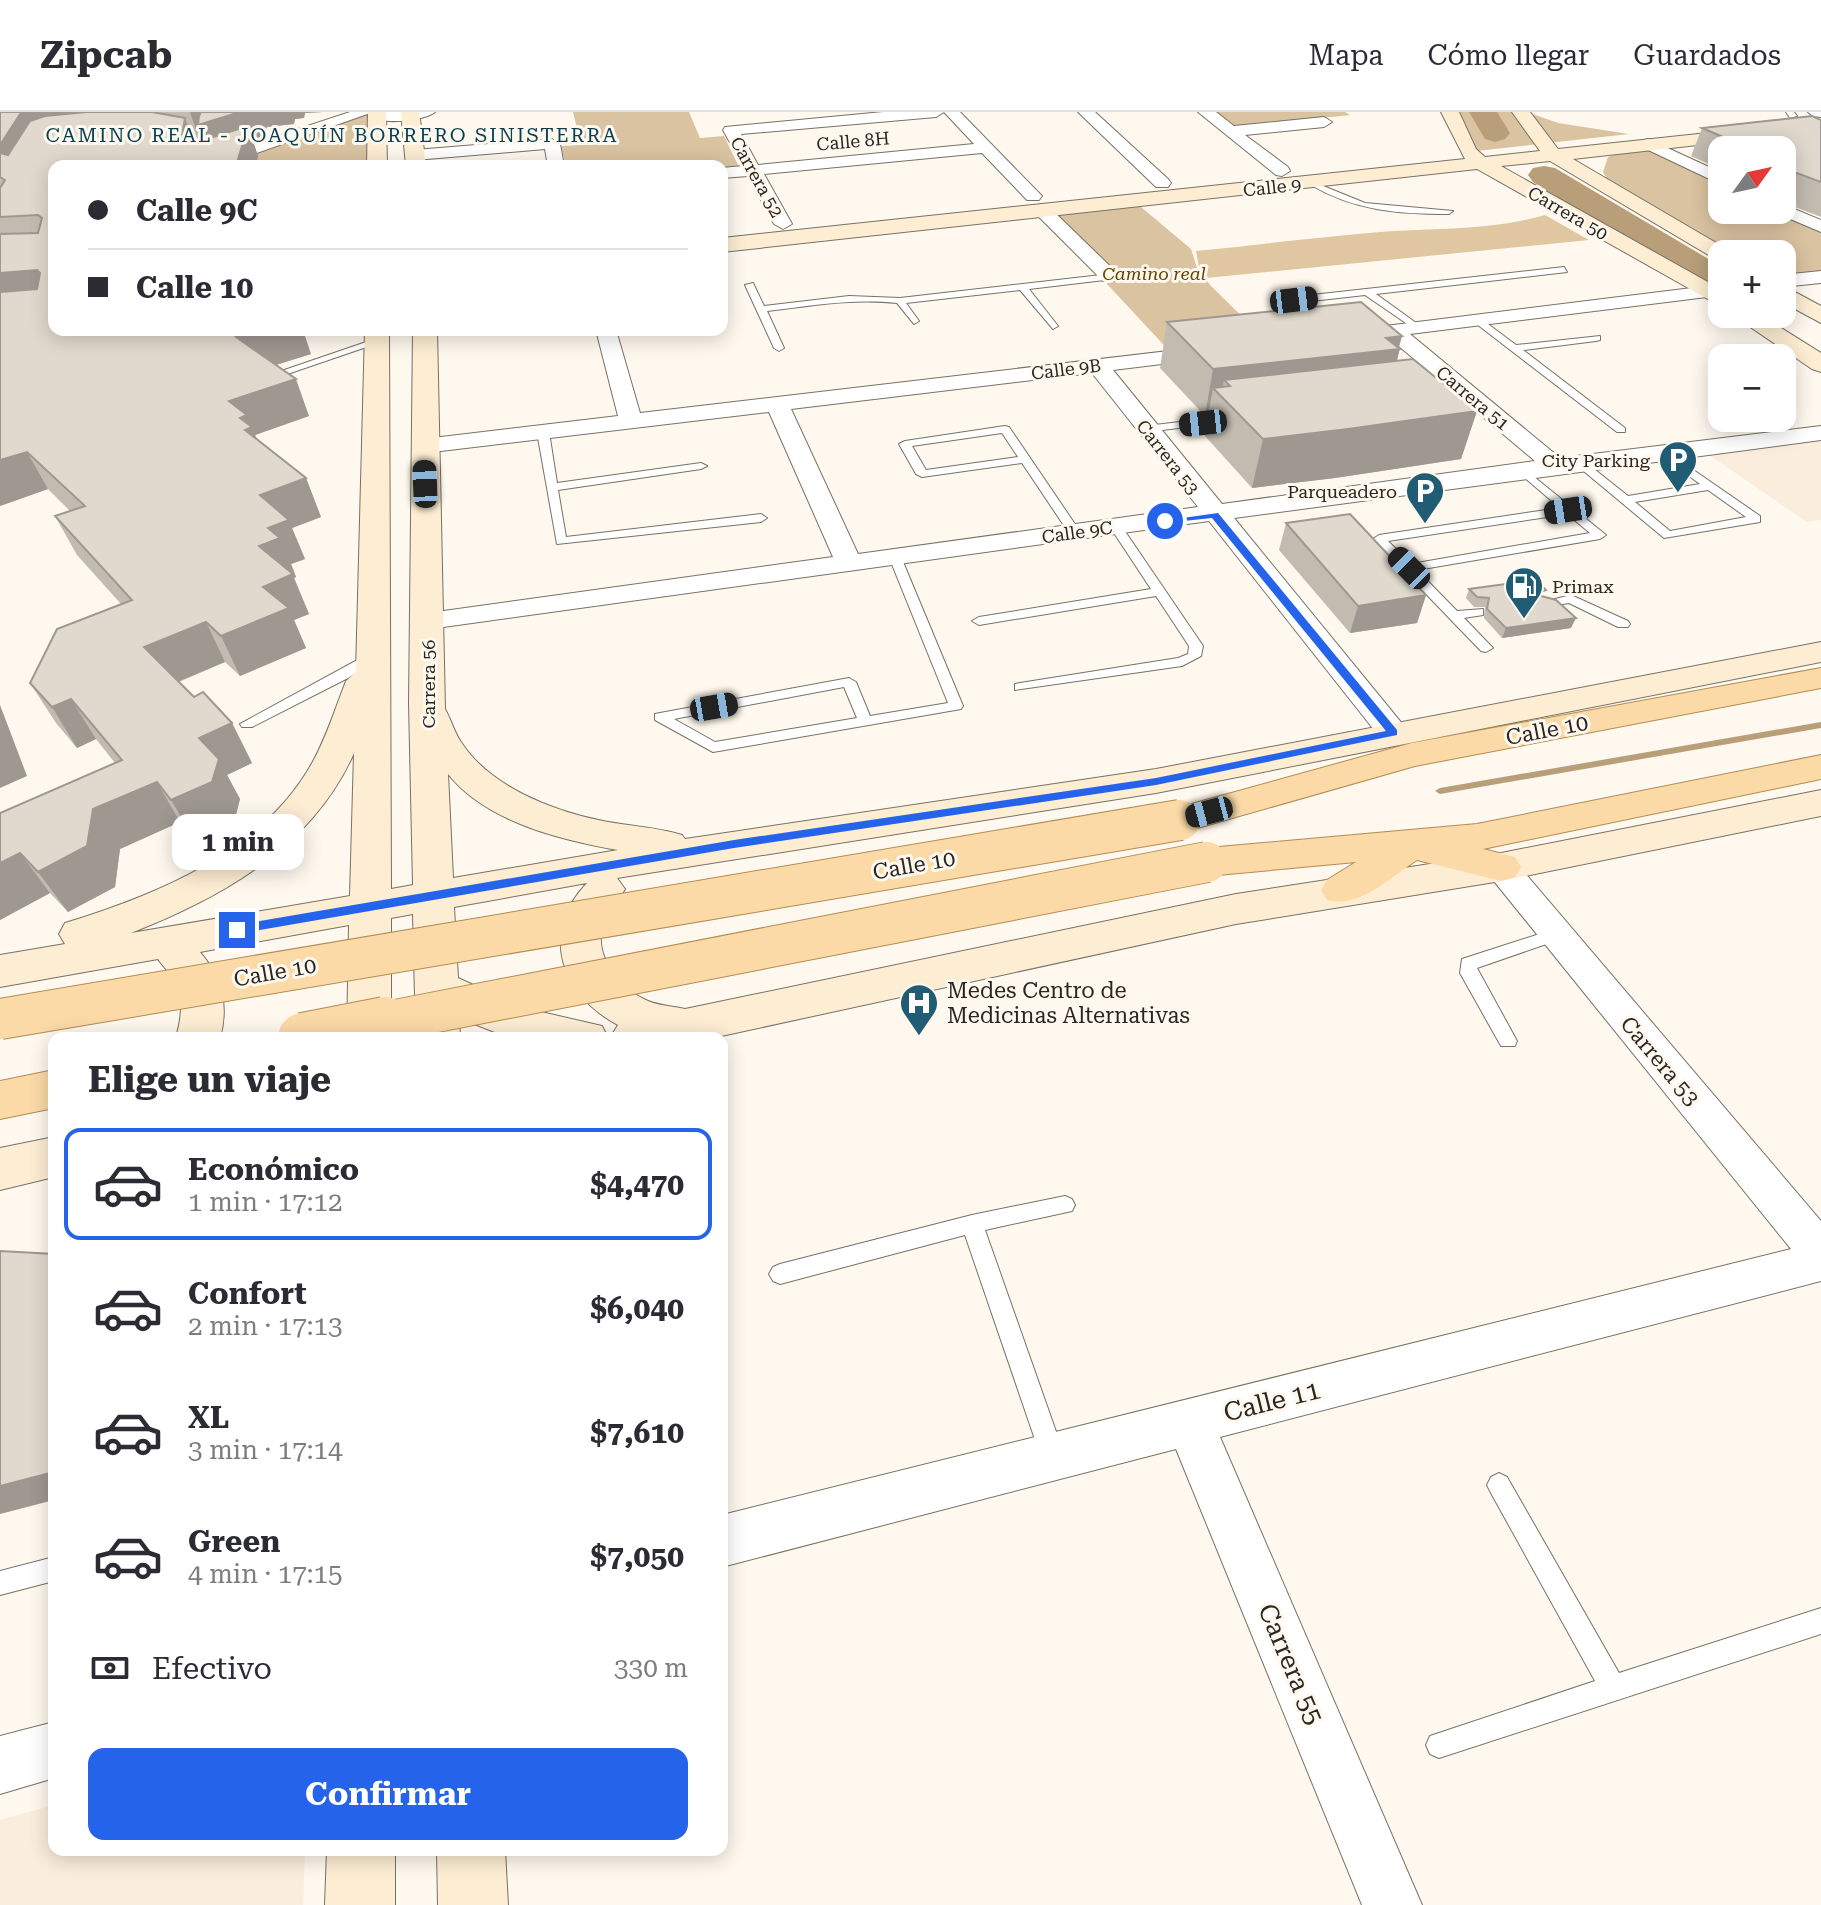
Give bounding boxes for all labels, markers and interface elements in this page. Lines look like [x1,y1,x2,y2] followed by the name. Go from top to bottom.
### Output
[40,33,172,77] text: Zipcab
[1309,39,1383,72] text: Mapa
[1427,39,1589,72] text: Cómo llegar
[1633,39,1781,72] text: Guardados
[46,123,619,147] district label: CAMINO REAL - JOAQUÍN BORRERO SINISTERRA
[816,127,890,155] street label: Calle 8H
[726,133,788,221] street label: Carrera 52
[1708,136,1796,224] north arrow
[1708,136,1796,432] map controls
[1242,174,1302,200] street label: Calle 9
[1524,182,1612,244] street label: Carrera 50
[136,193,257,228] text: Calle 9C
[1708,240,1796,328] button: +
[1102,263,1206,284] park label: Camino real
[136,270,253,305] text: Calle 10
[1269,285,1319,315] car
[1708,344,1796,432] button: −
[1030,354,1102,384] street label: Calle 9B
[1432,361,1514,435] street label: Carrera 51
[1178,409,1228,437] car
[1132,416,1204,498] street label: Carrera 53
[1657,439,1699,494] parking icon: City Parking
[1542,450,1651,471] place label: City Parking
[412,460,438,508] car
[1404,470,1446,525] parking icon: Parqueadero
[1287,481,1397,502] place label: Parqueadero
[1542,494,1594,526] car
[1147,503,1183,539] route start
[1040,517,1114,547] street label: Calle 9C
[1384,543,1434,593] car
[1503,565,1545,620] fuel station icon: Primax
[1552,576,1614,597] place label: Primax
[418,640,439,728] street label: Carrera 56
[688,691,740,723] car
[1504,710,1590,750] street label: Calle 10
[1183,794,1235,830] car
[171,814,303,870] callout: 1 min
[202,827,274,857] text: 1 min
[871,845,957,885] street label: Calle 10
[219,912,255,948] route end
[232,952,318,992] street label: Calle 10
[947,978,1190,1028] place label: Medes Centro de Medicinas Alternativas
[898,982,940,1037] hospital icon: Medes Centro de Medicinas Alternativas
[1616,1011,1704,1111] street label: Carrera 53
[88,1059,331,1101] text: Elige un viaje
[92,1148,164,1220] icon: car
[188,1152,359,1187] text: Económico
[590,1167,684,1202] text: $4,470
[188,1187,343,1217] text: 1 min · 17:12
[92,1272,164,1344] icon: car
[188,1276,307,1311] text: Confort
[590,1291,684,1326] text: $6,040
[188,1311,343,1341] text: 2 min · 17:13
[1220,1374,1324,1428] street label: Calle 11
[92,1396,164,1468] icon: car
[188,1400,229,1435] text: XL
[590,1415,684,1450] text: $7,610
[188,1435,343,1465] text: 3 min · 17:14
[92,1520,164,1592] icon: car
[188,1524,280,1559] text: Green
[590,1539,684,1574] text: $7,050
[188,1559,343,1589] text: 4 min · 17:15
[1252,1599,1330,1729] street label: Carrera 55
[88,1646,132,1690] icon: cash
[152,1651,272,1686] text: Efectivo
[614,1653,688,1683] text: 330 m
[88,1748,688,1840] button: Confirmar

